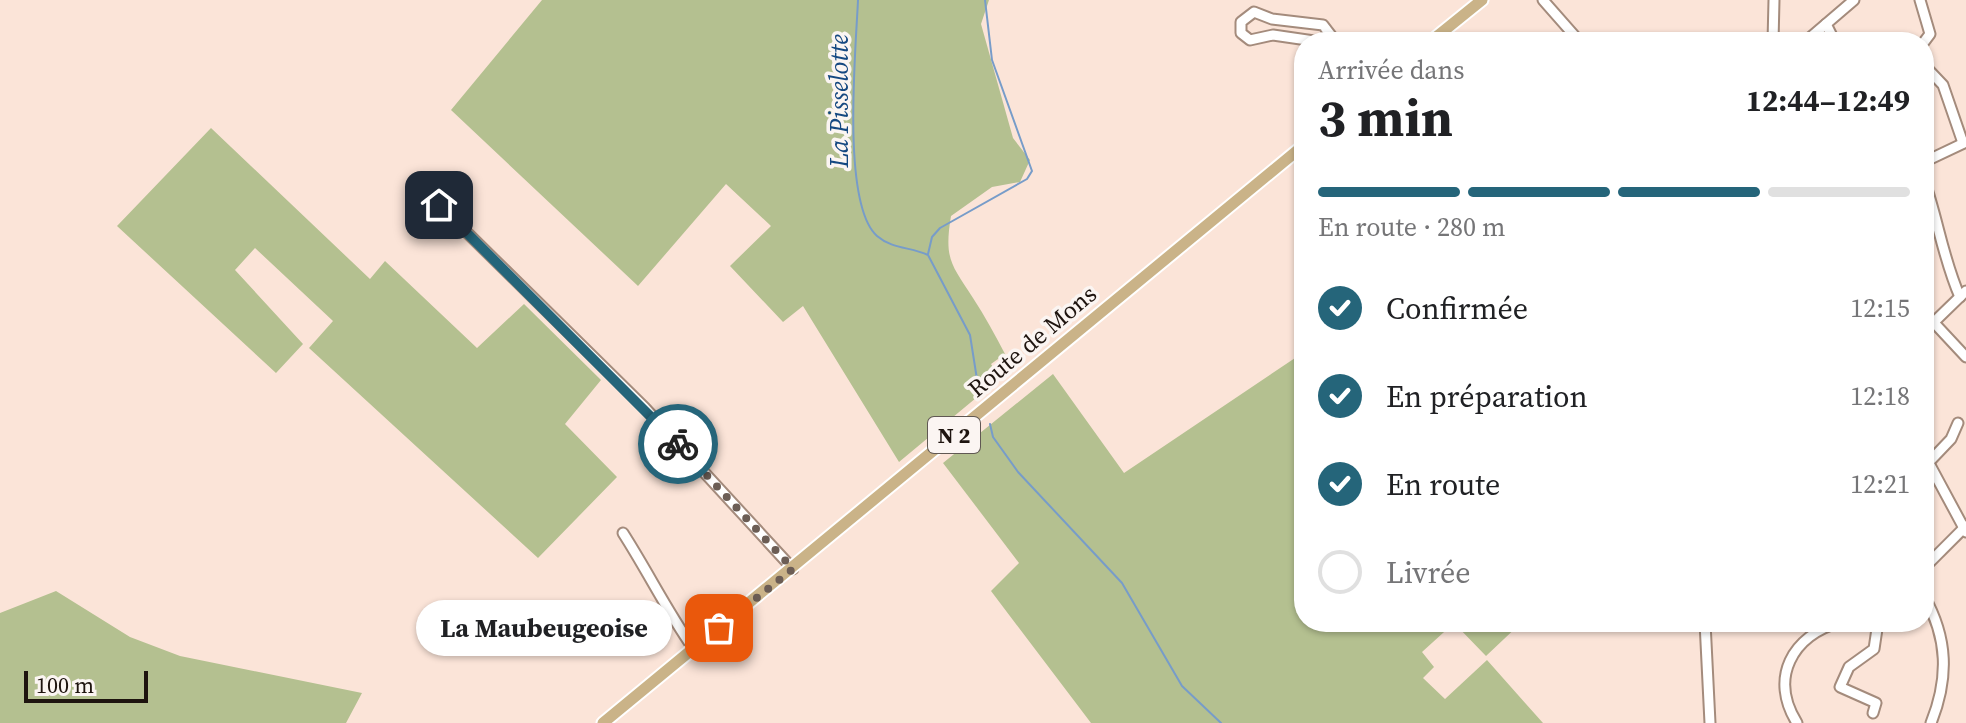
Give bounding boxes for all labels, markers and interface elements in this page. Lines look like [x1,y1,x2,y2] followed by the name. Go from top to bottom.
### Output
[821,34,857,169] water label: La Pisselotte
[1318,52,1464,88] text: Arrivée dans
[1746,80,1910,121] text: 12:44–12:49
[1318,82,1453,153] text: 3 min
[405,171,473,239] pin
[417,183,461,227] icon: home
[1318,209,1506,245] text: En route · 280 m
[961,277,1103,405] street label: Route de Mons
[1318,286,1362,330] icon: check
[1386,288,1528,329] text: Confirmée
[1850,290,1910,326] text: 12:15
[1318,374,1362,418] icon: check
[1386,376,1588,417] text: En préparation
[1850,378,1910,414] text: 12:18
[638,404,718,484] courier
[928,417,980,453] road number: N 2
[656,422,700,466] icon: bike
[1318,462,1362,506] icon: check
[1386,464,1500,505] text: En route
[1850,466,1910,502] text: 12:21
[1386,552,1471,593] text: Livrée
[685,594,753,662] pin
[415,600,671,656] callout: La Maubeugeoise
[697,606,741,650] icon: bag
[440,610,648,646] text: La Maubeugeoise
[24,667,148,703] scale bar
[36,670,94,700] text: 100 m

